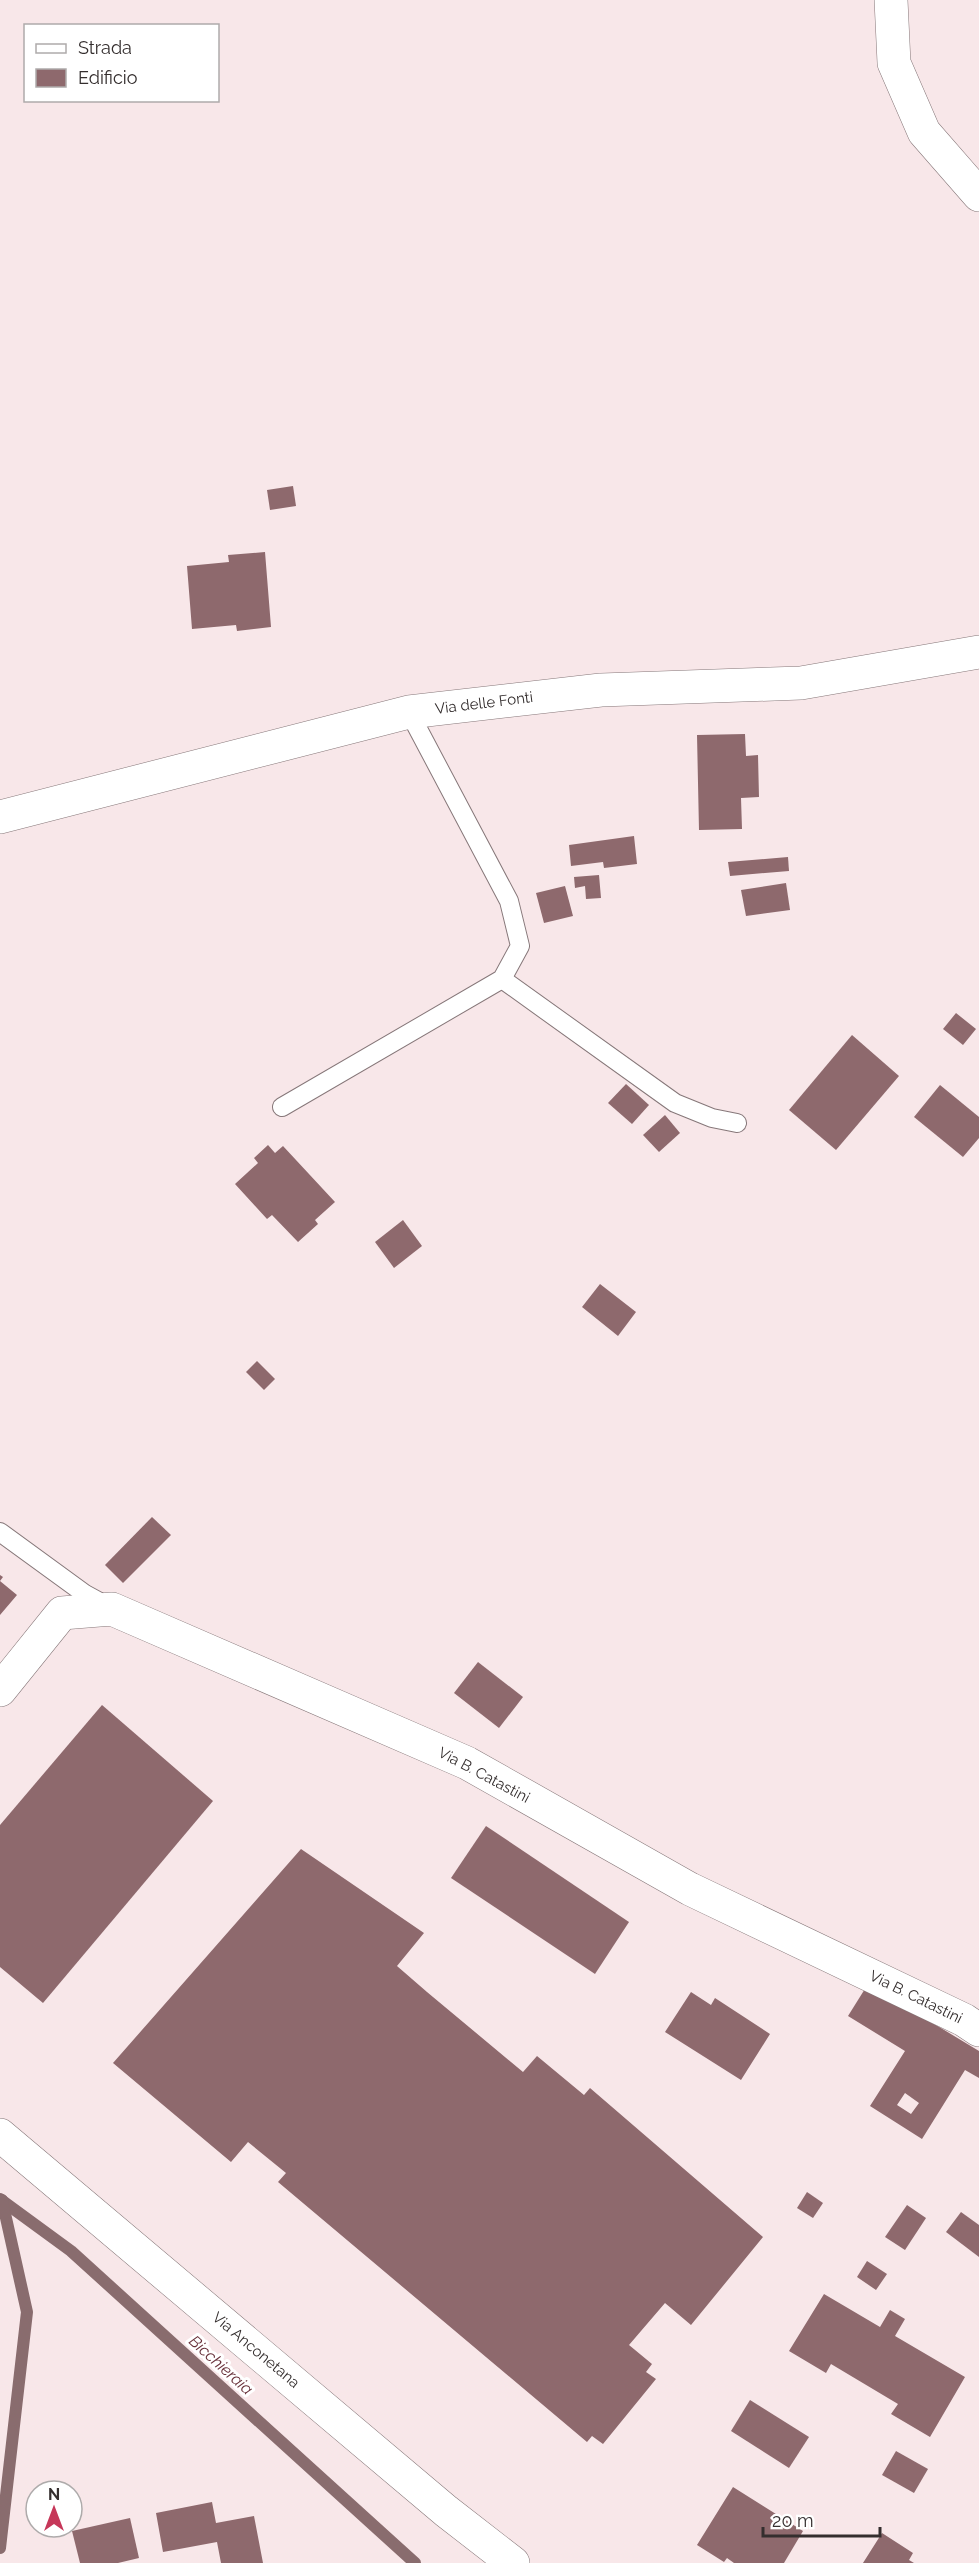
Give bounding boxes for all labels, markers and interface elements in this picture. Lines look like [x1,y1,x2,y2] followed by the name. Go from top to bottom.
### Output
[24,24,219,102] legend
[78,37,132,58] text: Strada
[78,67,138,88] text: Edificio
[434,688,534,718] street label: Via delle Fonti
[435,1743,533,1807] street label: Via B. Catastini
[867,1967,965,2027] street label: Via B. Catastini
[209,2308,303,2392] street label: Via Anconetana
[185,2331,257,2399] water label: Bicchieraia
[24,2479,84,2539] north arrow
[48,2485,60,2504] text: N
[763,2500,880,2538] scale bar
[772,2510,814,2531] text: 20 m

